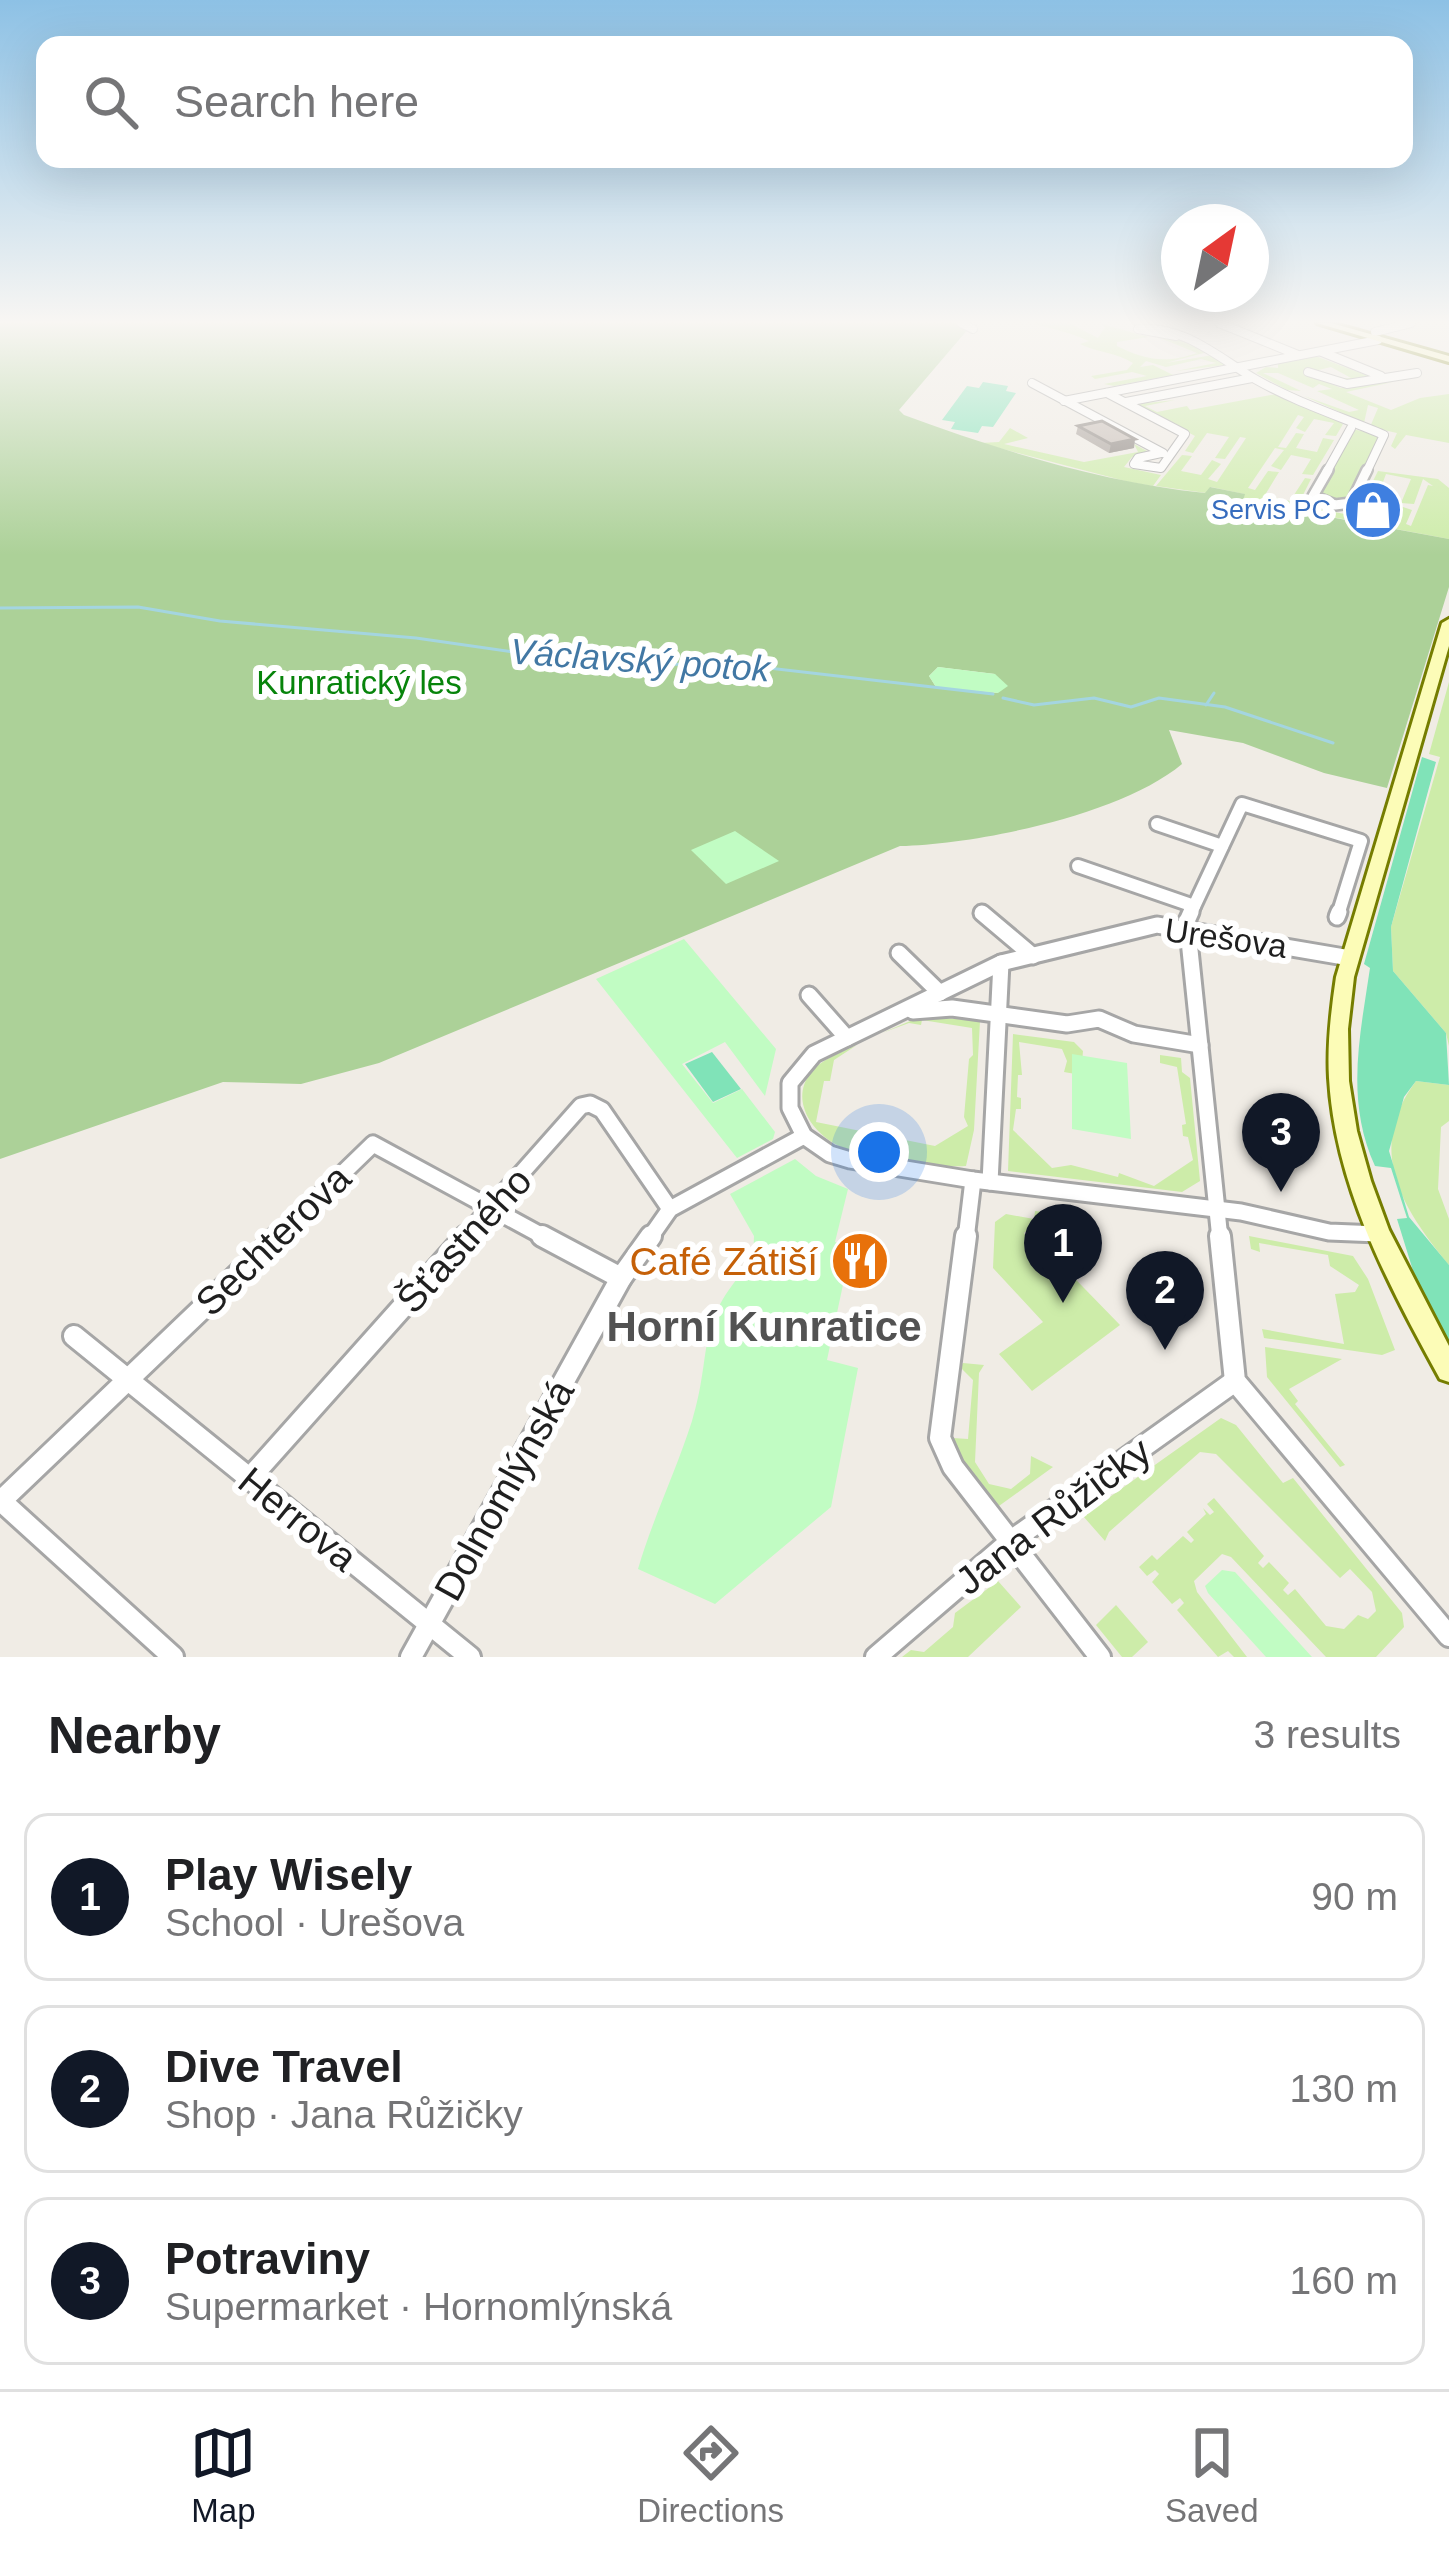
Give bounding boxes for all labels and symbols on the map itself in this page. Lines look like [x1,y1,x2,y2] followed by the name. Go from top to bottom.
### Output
[1161,204,1269,312] north arrow
[1342,479,1404,541] shop icon: Servis PC
[1211,495,1331,525] place label: Servis PC
[509,630,773,690] water label: Václavský potok
[256,664,462,701] park label: Kunratický les
[1163,911,1290,965] street label: Urešova
[1242,1093,1320,1192] pin: 3
[849,1122,909,1182] your location
[187,1156,359,1324] street label: Sechterova
[388,1159,540,1321] street label: Šťastného
[1024,1204,1102,1303] pin: 1
[829,1230,891,1292] restaurant icon: Café Zátiší
[629,1240,818,1283] place label: Café Zátiší
[1126,1251,1204,1350] pin: 2
[606,1303,922,1350] district label: Horní Kunratice
[426,1372,582,1608] street label: Dolnomlýnská
[947,1429,1159,1603] street label: Jana Růžičky
[231,1459,366,1580] street label: Herrova

